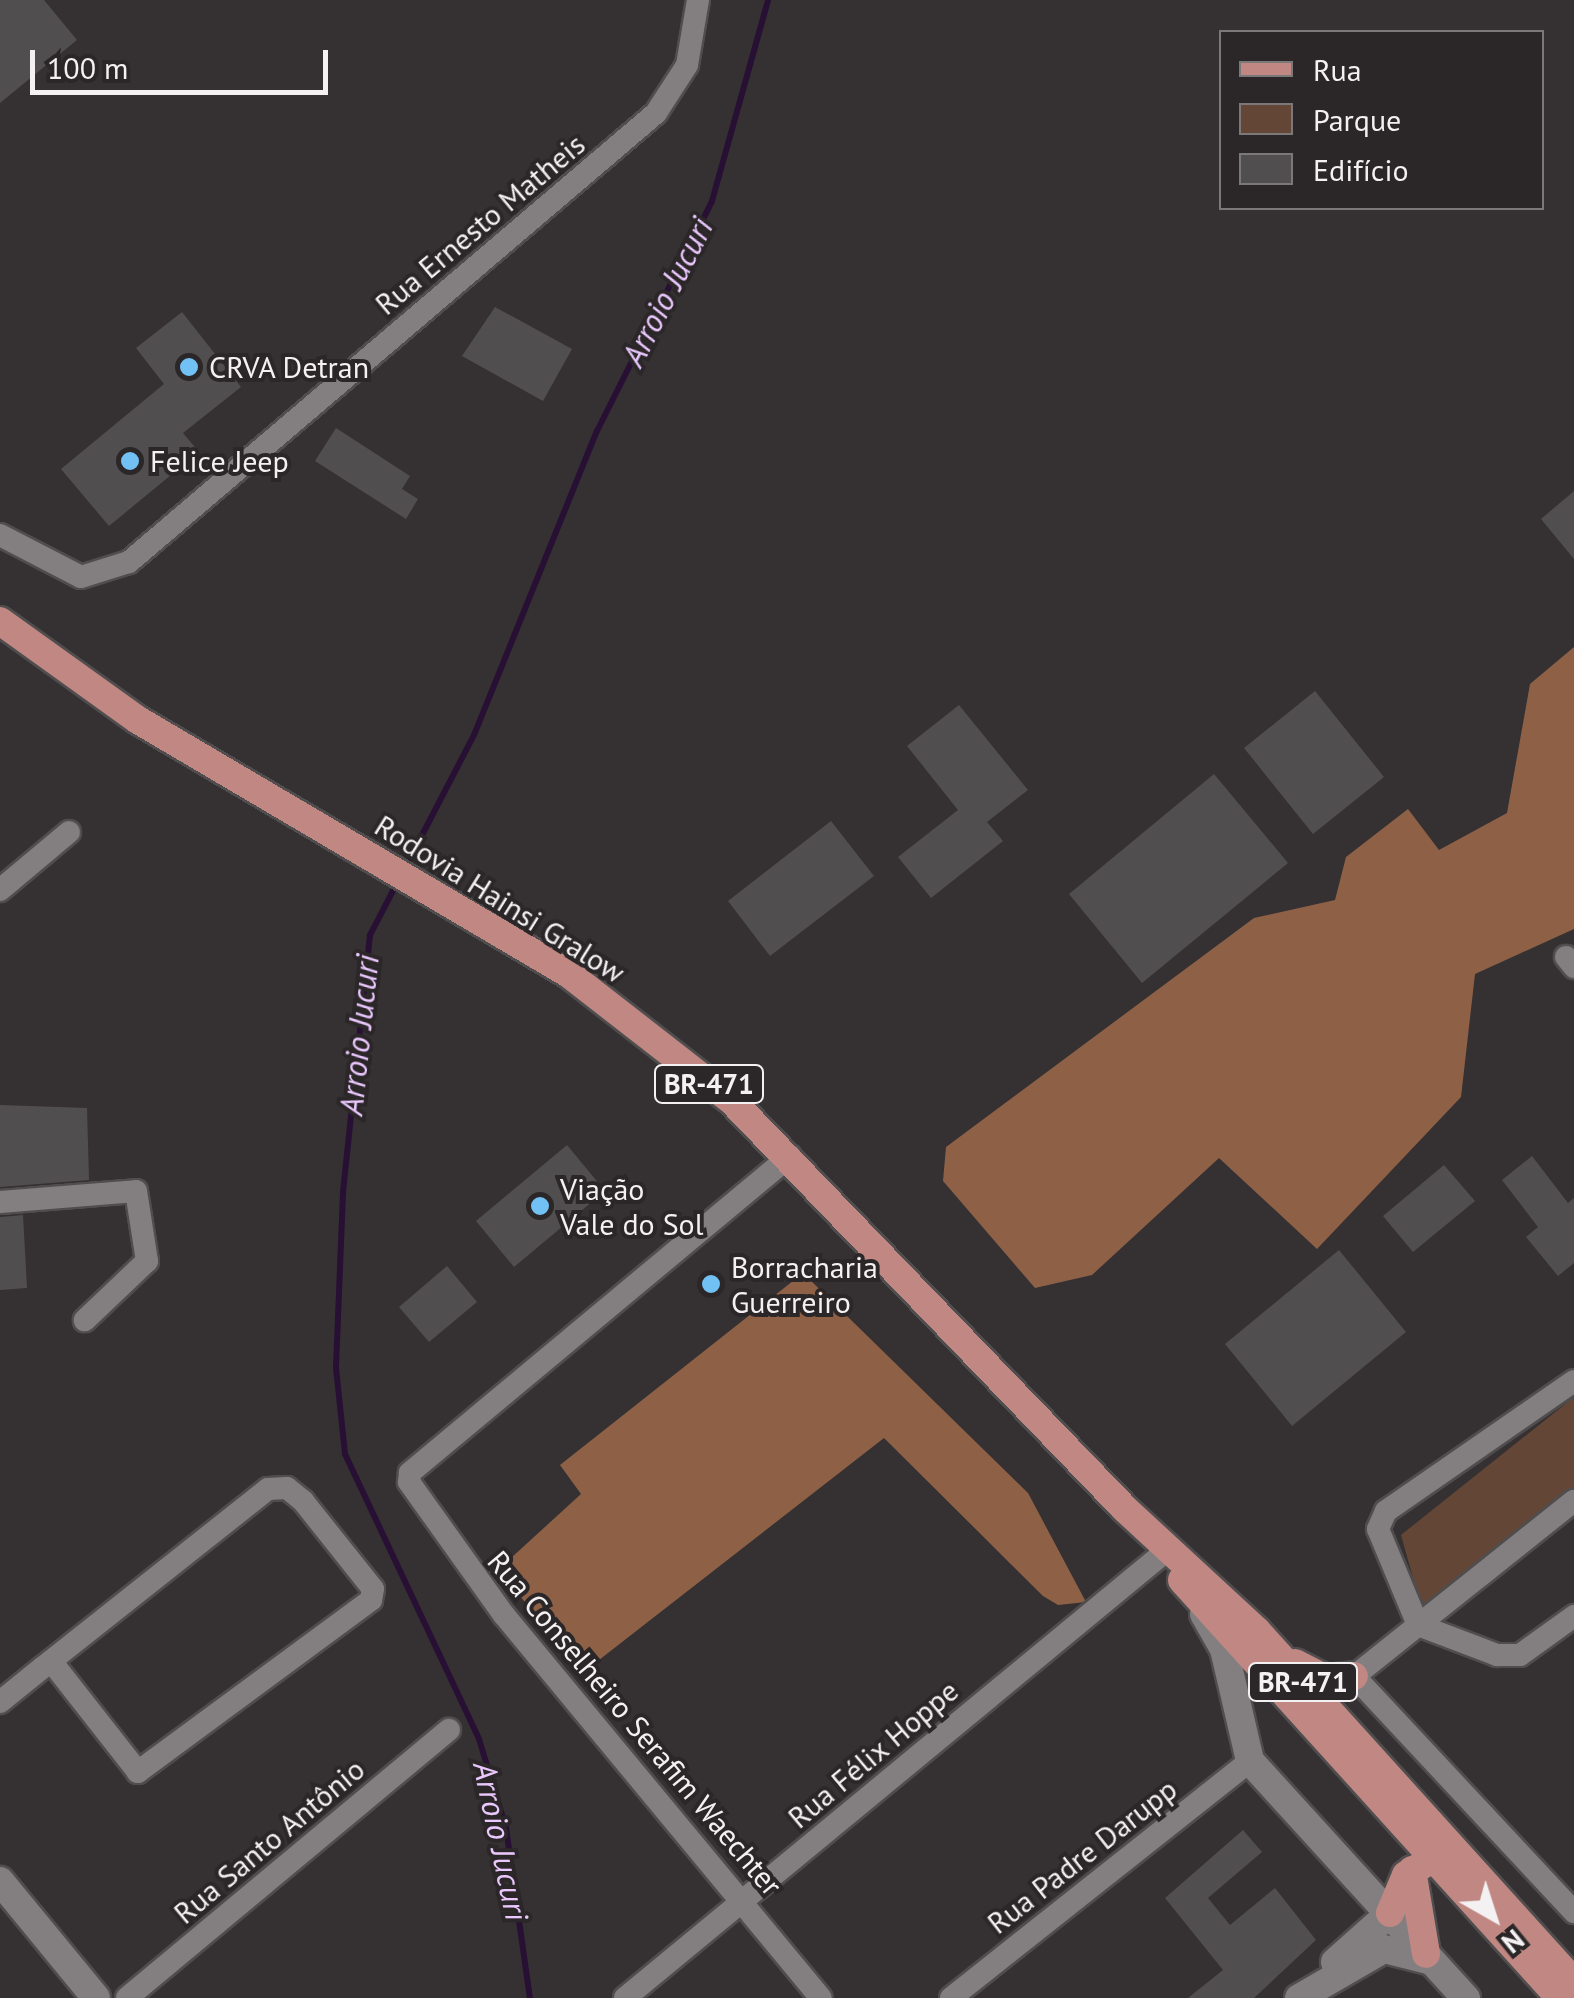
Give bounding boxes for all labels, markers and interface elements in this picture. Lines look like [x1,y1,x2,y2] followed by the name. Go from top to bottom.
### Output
[35,30,332,92] scale bar
[1219,30,1544,210] legend
[47,48,128,87] text: 100 m
[1313,50,1362,89] text: Rua
[1313,100,1401,139] text: Parque
[368,126,592,322] street label: Rua Ernesto Matheis
[1313,150,1409,189] text: Edifício
[613,211,721,373] water label: Arroio Jucuri
[209,349,370,385] place label: CRVA Detran
[178,356,200,378] marker: CRVA Detran
[150,443,289,479] place label: Felice Jeep
[119,450,141,472] marker: Felice Jeep
[368,807,632,991] street label: Rodovia Hainsi Gralow
[331,953,387,1117] water label: Arroio Jucuri
[654,1061,764,1107] road number: BR-471
[560,1171,703,1242] place label: Viação Vale do Sol
[529,1195,551,1217] marker: Viação Vale do Sol
[731,1249,878,1320] place label: Borracharia Guerreiro
[700,1273,722,1295] marker: Borracharia Guerreiro
[480,1543,790,1903] street label: Rua Conselheiro Serafim Waechter
[1248,1659,1358,1705] road number: BR-471
[780,1672,966,1836] street label: Rua Félix Hoppe
[166,1751,372,1931] street label: Rua Santo Antônio
[465,1758,537,1924] water label: Arroio Jucuri
[980,1771,1184,1941] street label: Rua Padre Darupp
[1444,1868,1544,1968] north arrow
[1494,1922,1532,1962] text: N

